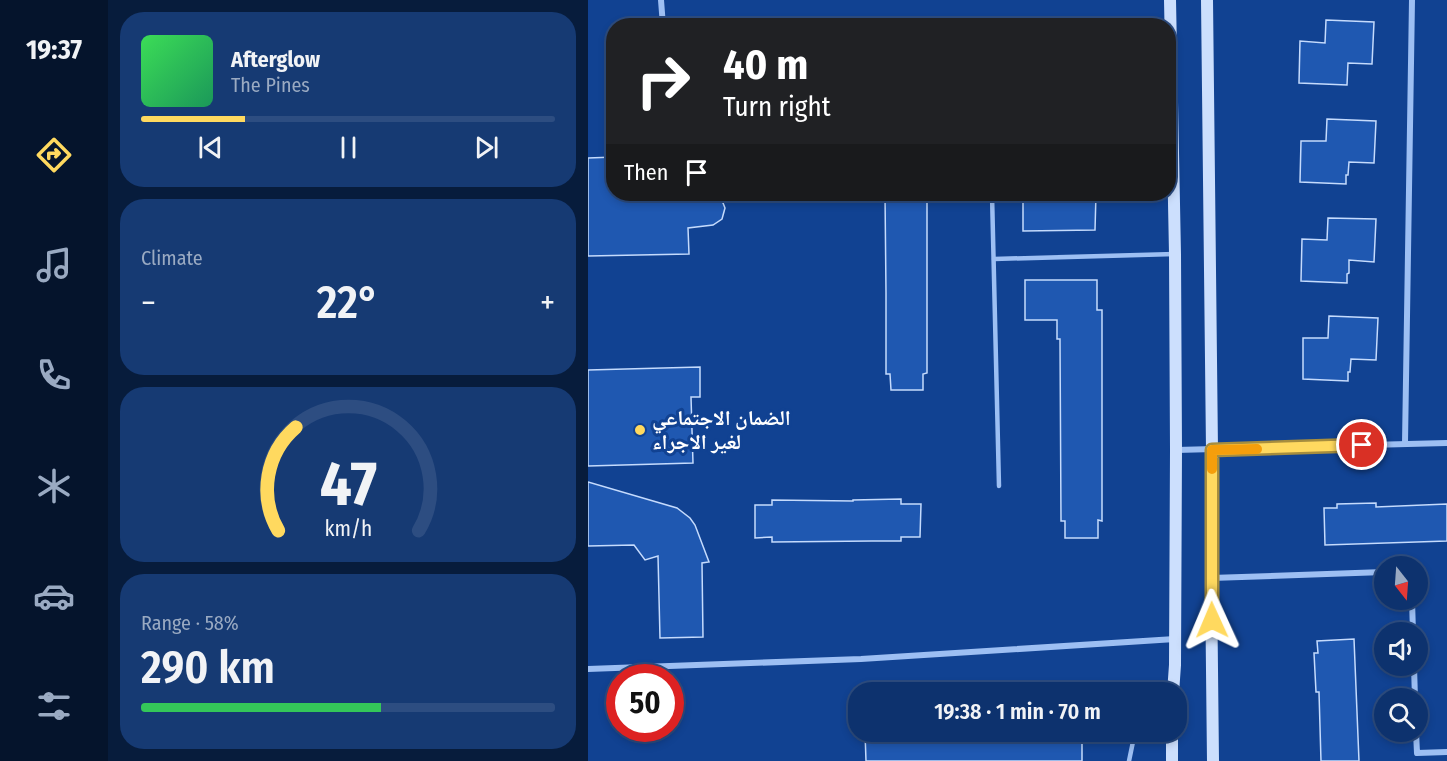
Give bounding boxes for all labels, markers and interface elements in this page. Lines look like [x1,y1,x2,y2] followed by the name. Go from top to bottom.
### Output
[26,34,82,66] text: 19:37
[723,40,808,90] text: 40 m
[624,42,702,120] icon: right
[231,46,320,73] text: Afterglow
[231,73,310,97] text: The Pines
[723,91,831,123] text: Turn right
[194,131,227,164] icon: previous
[332,131,365,164] icon: pause
[470,131,503,164] icon: next
[33,134,75,176] icon: directions
[680,156,713,189] icon: arrive
[624,159,668,186] text: Then
[33,244,75,286] icon: music
[141,246,203,270] text: Climate
[317,276,379,330] text: 22°
[141,283,156,323] text: −
[540,283,555,323] text: +
[33,354,75,396] icon: phone
[652,405,791,455] place label: الضمان الاجتماعي لغير الاجراء
[1336,419,1387,470] pin
[633,423,647,437] marker: الضمان الاجتماعي لغير الاجراء
[1345,428,1378,461] icon: arrive
[319,447,377,522] text: 47
[33,465,75,507] icon: climate
[324,517,372,543] text: km/h
[1374,556,1428,610] north arrow
[1374,556,1428,742] map controls
[33,575,75,617] icon: car
[1180,588,1244,652] position arrow
[141,611,239,635] text: Range · 58%
[1374,622,1428,676] button: sound
[141,641,275,695] text: 290 km
[606,664,684,742] speed limit sign: 50
[33,685,75,727] icon: filters
[1374,688,1428,742] button: search
[934,698,1101,725] text: 19:38 · 1 min · 70 m

